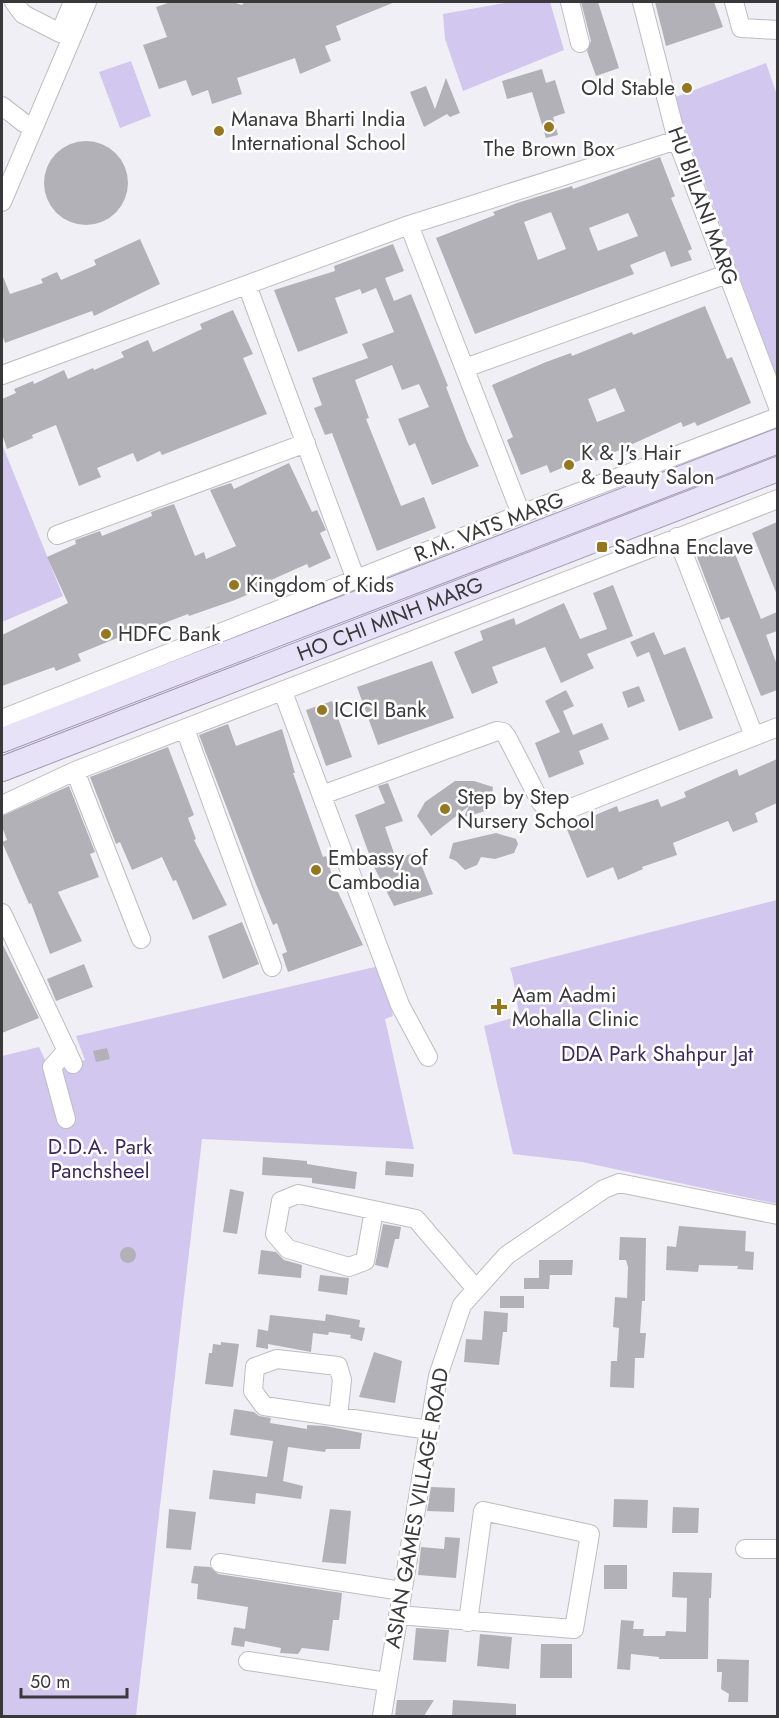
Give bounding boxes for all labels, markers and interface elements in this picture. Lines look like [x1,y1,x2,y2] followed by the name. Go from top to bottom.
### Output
[581,73,675,103] place label: Old Stable
[680,81,694,95] marker: Old Stable
[231,104,406,158] place label: Manava Bharti India International School
[542,120,556,134] marker: The Brown Box
[660,122,746,290] street label: HU BIJLANI MARG
[212,124,226,138] marker: Manava Bharti India International School
[484,134,615,164] place label: The Brown Box
[581,438,715,492] place label: K & J's Hair & Beauty Salon
[562,458,576,472] marker: K & J's Hair & Beauty Salon
[410,485,568,569] street label: R.M. VATS MARG
[614,532,753,562] place label: Sadhna Enclave
[595,540,609,554] marker: Sadhna Enclave
[292,569,488,669] street label: HO CHI MINH MARG
[246,570,394,600] place label: Kingdom of Kids
[227,578,241,592] marker: Kingdom of Kids
[118,619,221,649] place label: HDFC Bank
[99,627,113,641] marker: HDFC Bank
[334,695,427,725] place label: ICICI Bank
[315,703,329,717] marker: ICICI Bank
[457,782,595,836] place label: Step by Step Nursery School
[438,802,452,816] marker: Step by Step Nursery School
[328,843,429,897] place label: Embassy of Cambodia
[309,863,323,877] marker: Embassy of Cambodia
[512,980,639,1034] place label: Aam Aadmi Mohalla Clinic
[490,998,508,1016] marker: Aam Aadmi Mohalla Clinic
[561,1039,753,1069] park label: DDA Park Shahpur Jat
[48,1132,153,1186] park label: D.D.A. Park Panchsheel
[378,1365,456,1651] street label: ASIAN GAMES VILLAGE ROAD
[21,1661,128,1699] scale bar
[30,1669,70,1695] text: 50 m

